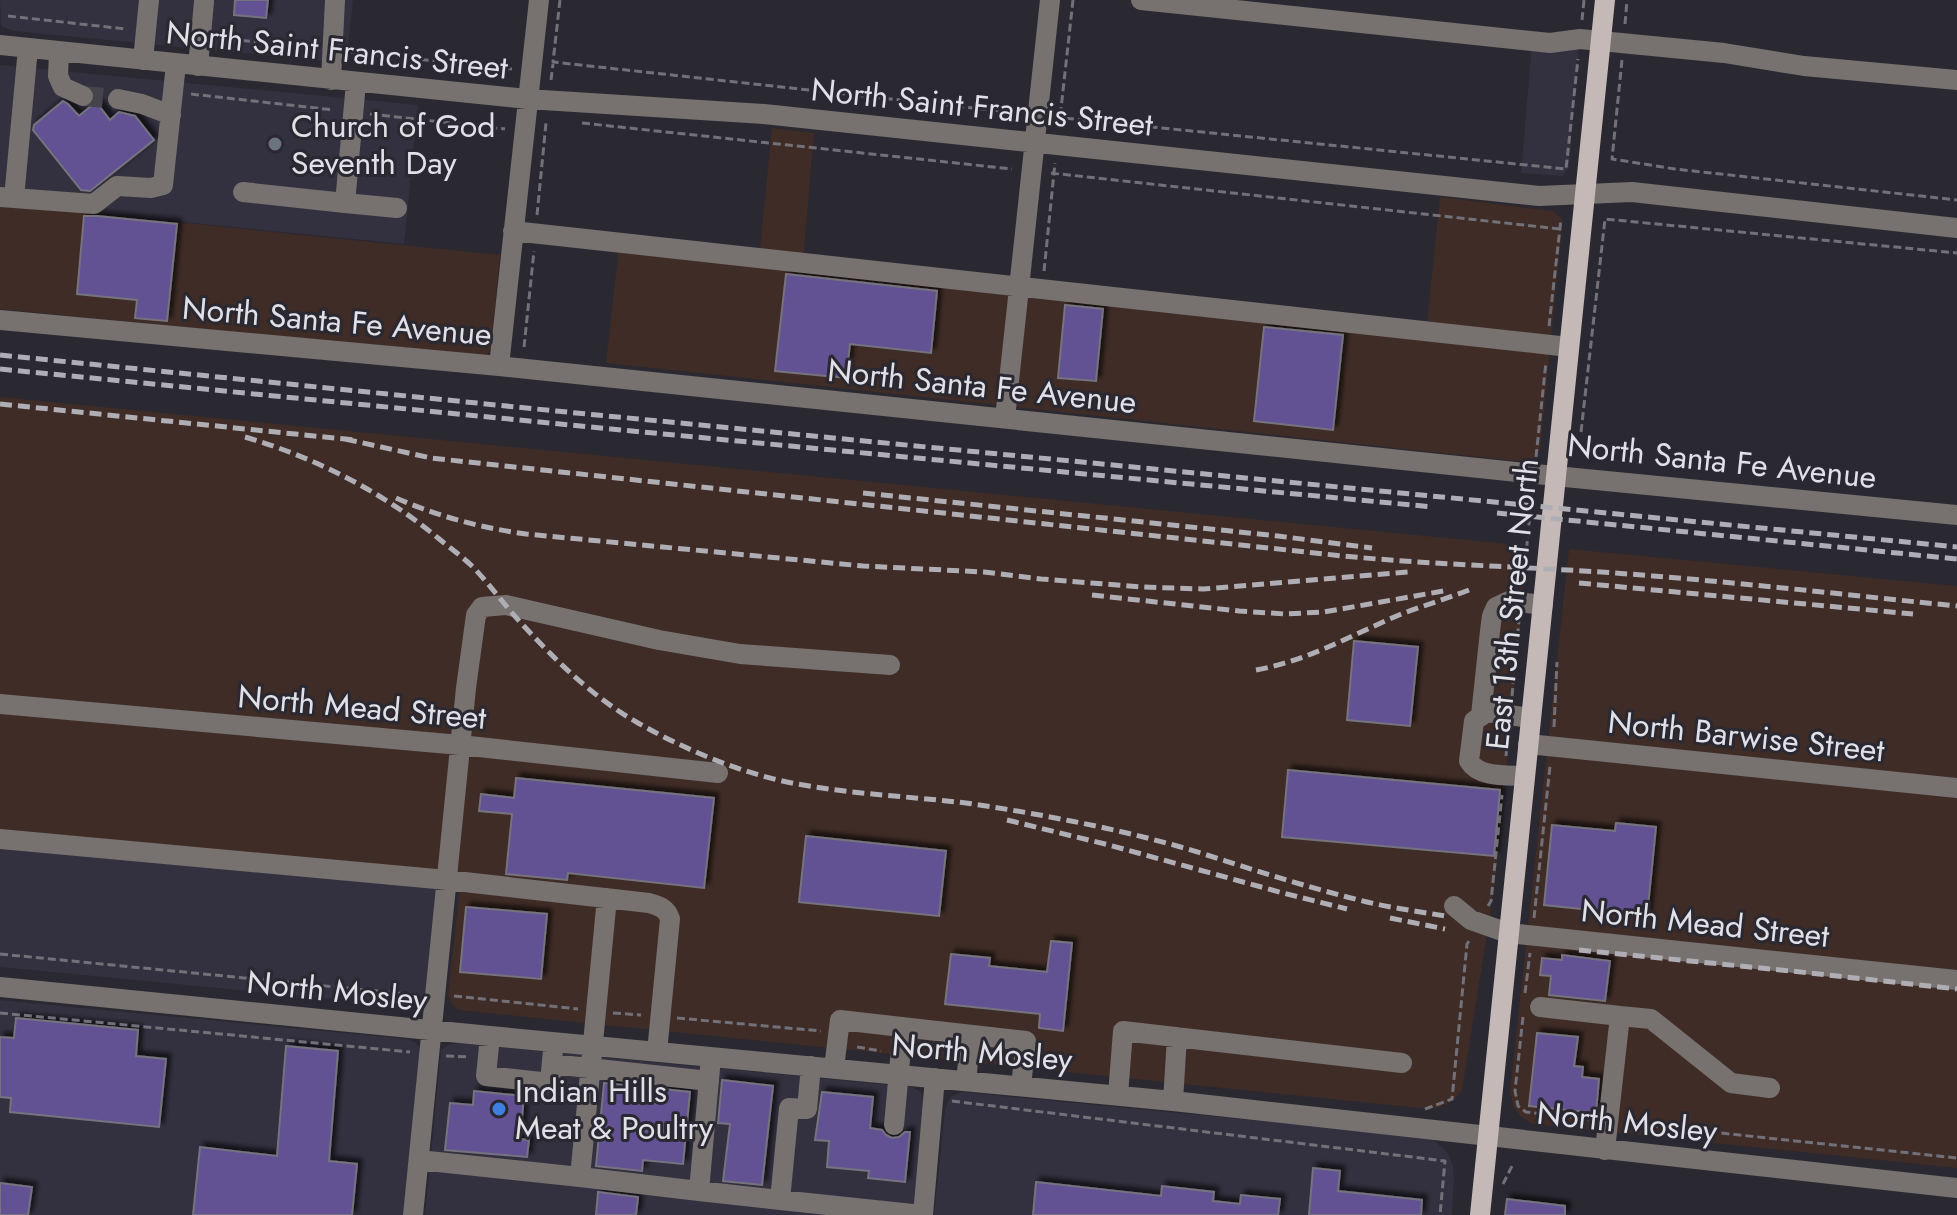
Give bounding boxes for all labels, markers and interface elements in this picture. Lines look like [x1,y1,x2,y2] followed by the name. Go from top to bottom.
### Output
[164,9,511,91] street label: North Saint Francis Street
[809,66,1156,148] street label: North Saint Francis Street
[291,103,495,186] place label: Church of God Seventh Day
[266,135,284,153] marker: Church of God Seventh Day
[180,285,494,357] street label: North Santa Fe Avenue
[825,347,1139,425] street label: North Santa Fe Avenue
[1565,422,1879,500] street label: North Santa Fe Avenue
[1474,456,1550,752] street label: East 13th Street North
[236,673,488,741] street label: North Mead Street
[1605,699,1887,773] street label: North Barwise Street
[1579,887,1832,959] street label: North Mead Street
[245,959,430,1023] street label: North Mosley
[890,1021,1075,1083] street label: North Mosley
[515,1068,714,1151] place label: Indian Hills Meat & Poultry
[1535,1090,1720,1154] street label: North Mosley
[490,1100,508,1118] marker: Indian Hills Meat & Poultry

